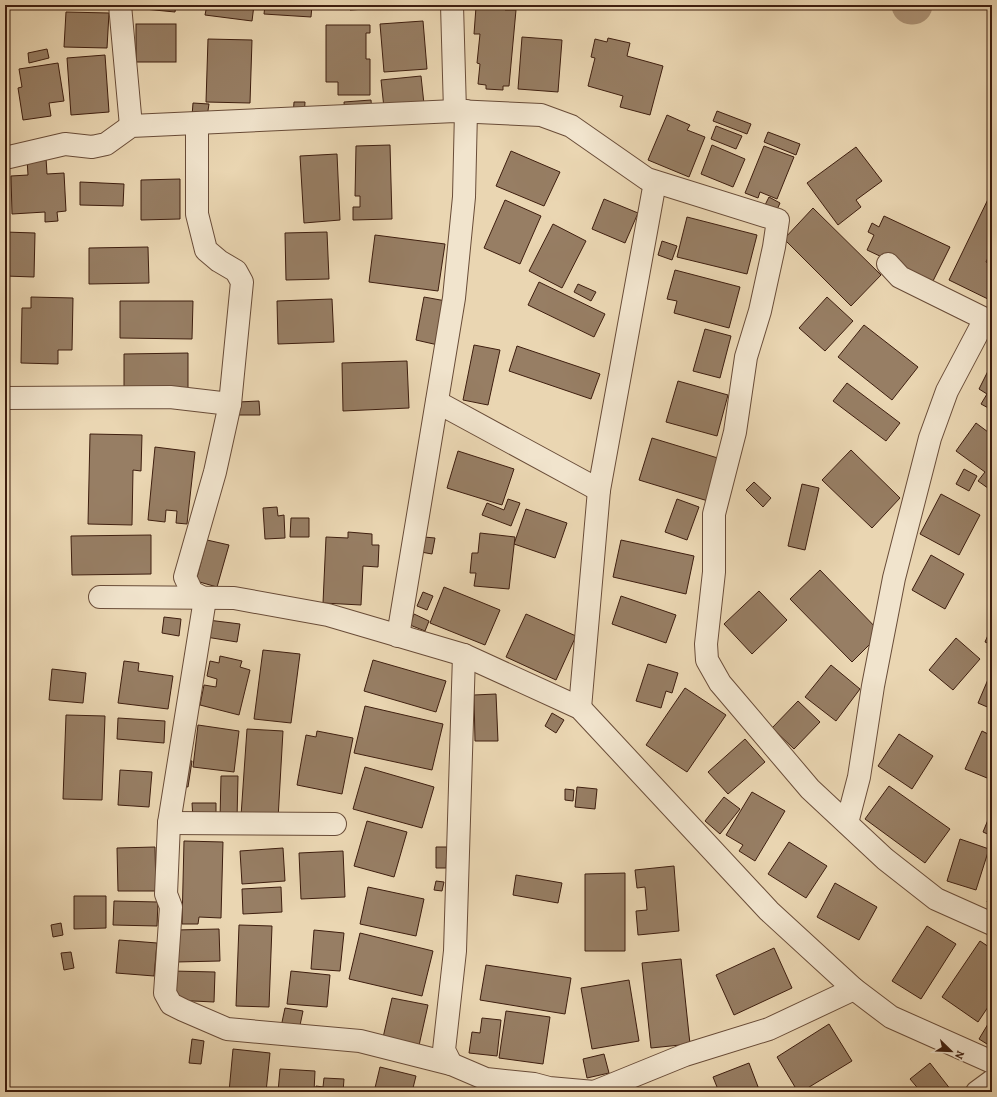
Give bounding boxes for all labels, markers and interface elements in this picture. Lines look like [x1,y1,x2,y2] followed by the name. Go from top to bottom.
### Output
[931,1031,971,1071] north arrow
[951,1048,968,1061] text: N

